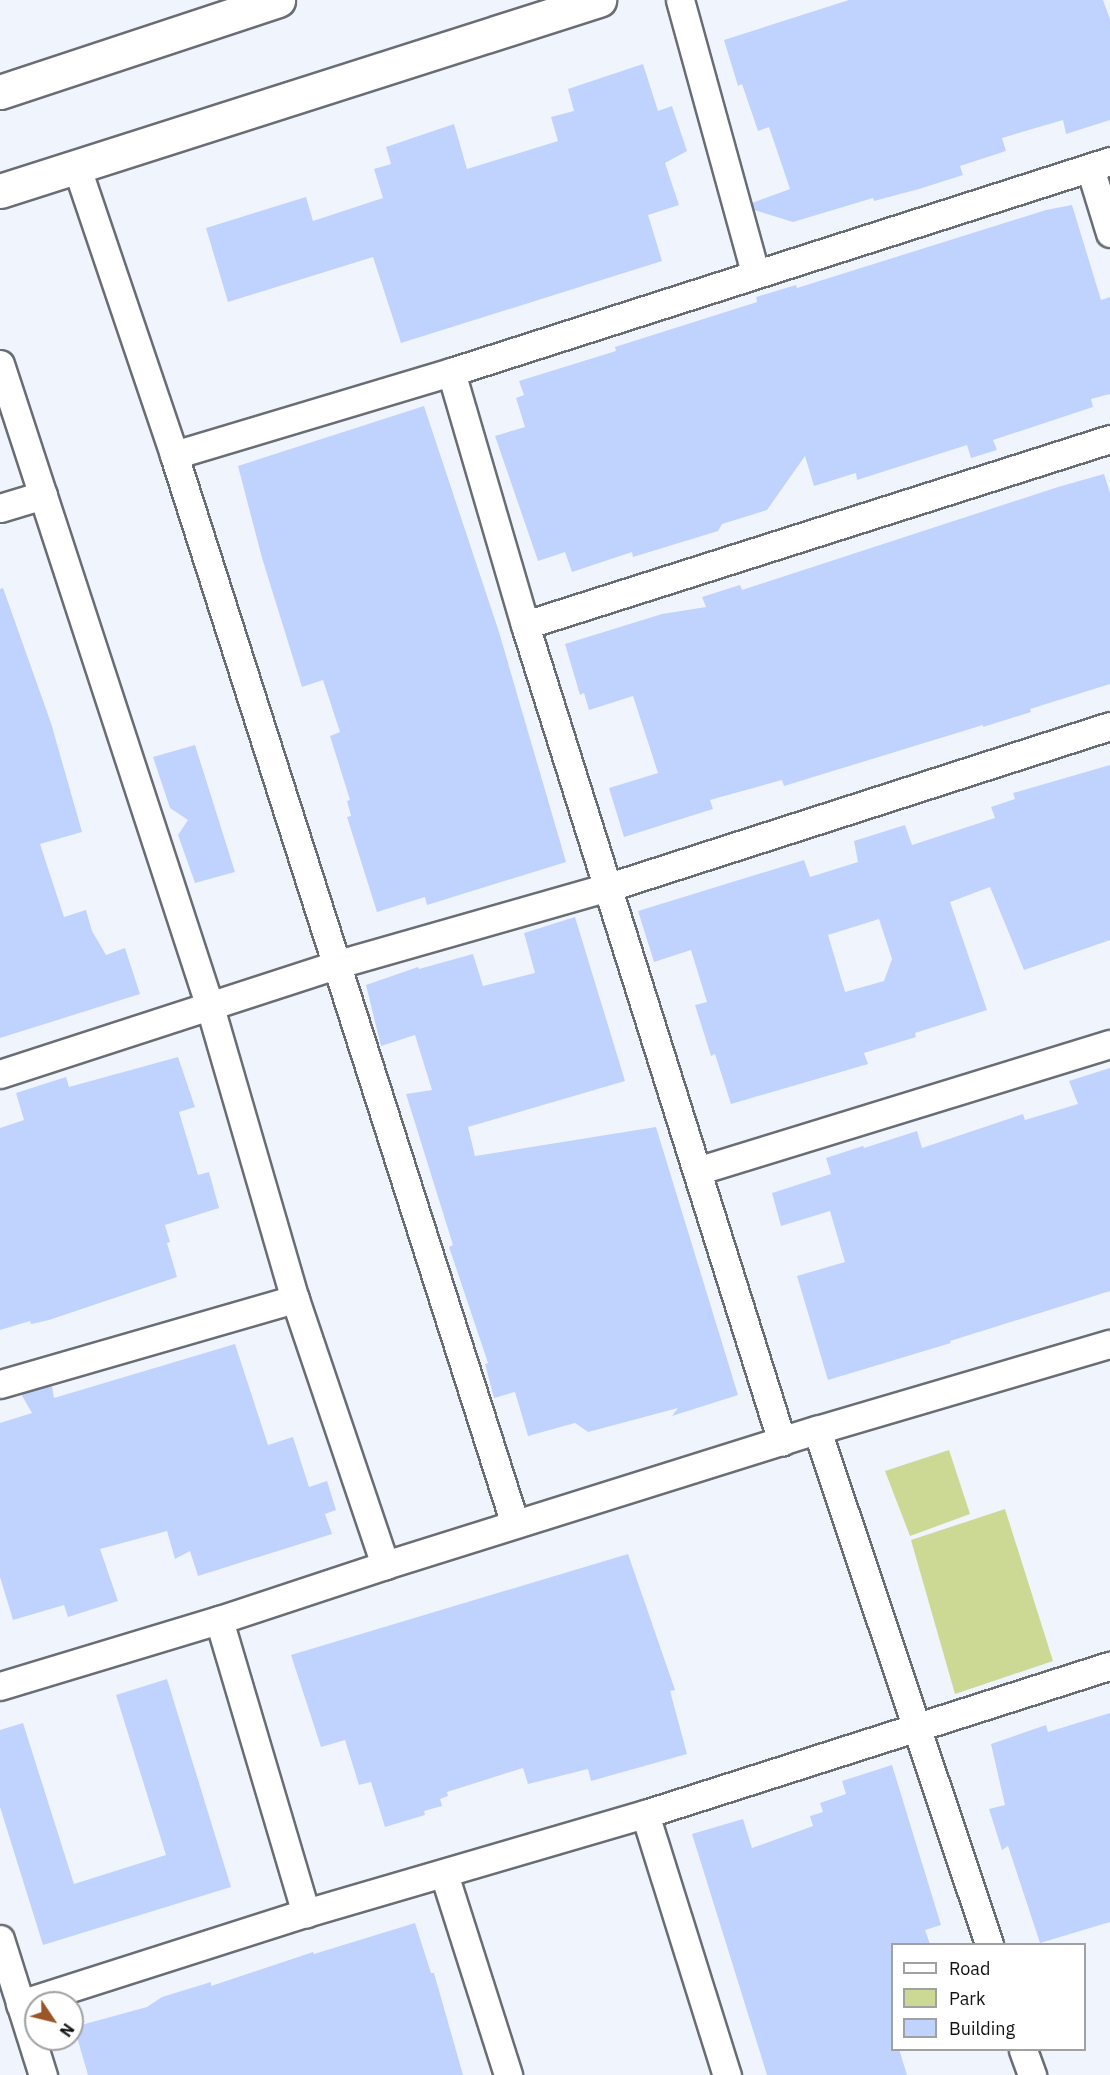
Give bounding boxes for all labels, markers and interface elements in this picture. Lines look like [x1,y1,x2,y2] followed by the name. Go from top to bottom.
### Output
[891,1943,1086,2051] legend
[949,1957,990,1980] text: Road
[949,1987,985,2010] text: Park
[24,1991,84,2051] north arrow
[949,2017,1015,2040] text: Building
[56,2020,79,2041] text: N

